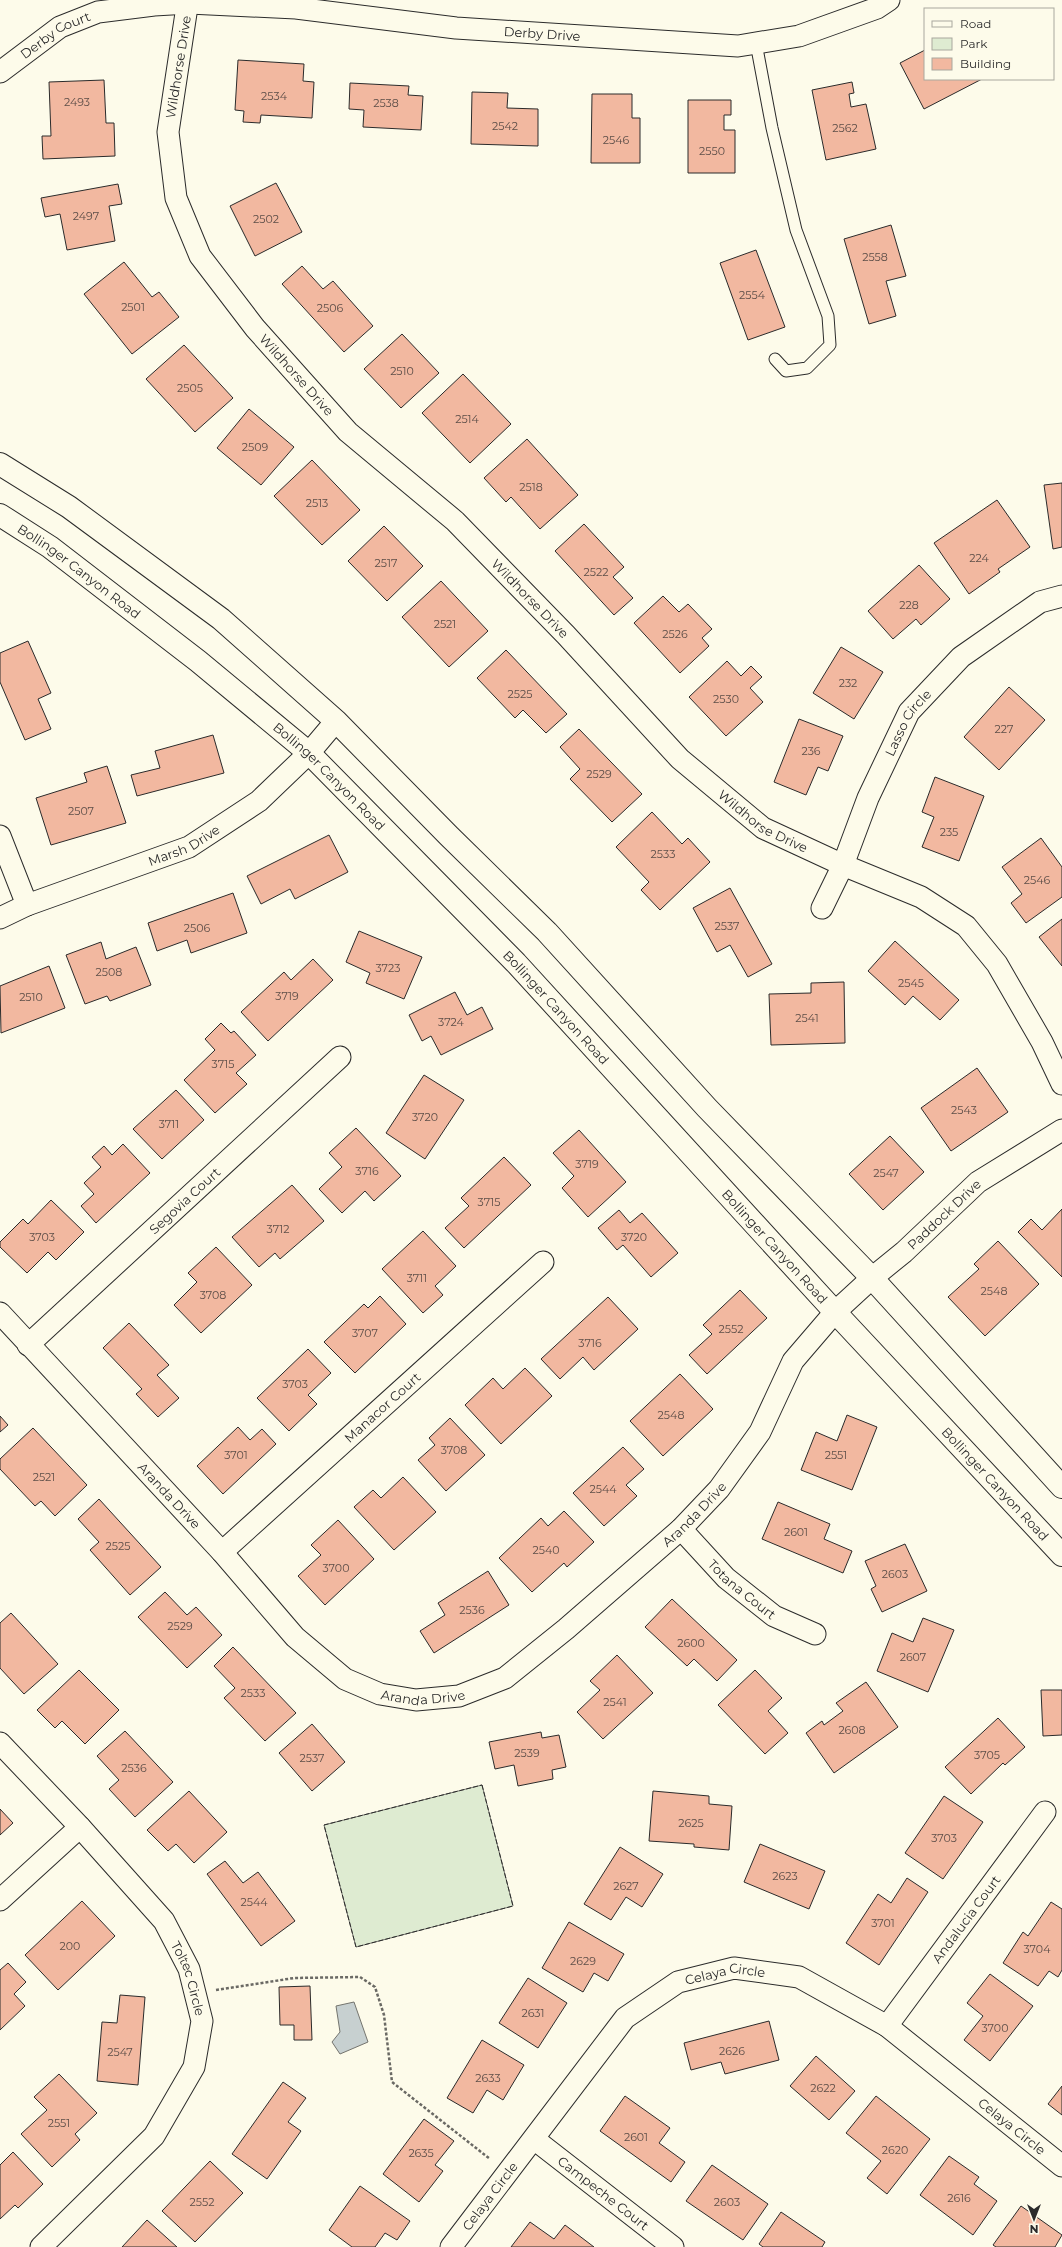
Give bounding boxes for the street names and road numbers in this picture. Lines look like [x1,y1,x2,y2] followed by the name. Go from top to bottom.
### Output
[17,8,92,62] street label: Derby Court
[162,14,194,120] street label: Wildhorse Drive
[503,23,581,44] street label: Derby Drive
[256,331,337,419] street label: Wildhorse Drive
[15,520,144,622] street label: Bollinger Canyon Road
[488,556,572,641] street label: Wildhorse Drive
[881,686,934,758] street label: Lasso Circle
[270,719,389,834] street label: Bollinger Canyon Road
[715,786,810,856] street label: Wildhorse Drive
[146,821,223,869] street label: Marsh Drive
[500,947,613,1068] street label: Bollinger Canyon Road
[146,1164,223,1237] street label: Segovia Court
[904,1176,984,1253] street label: Paddock Drive
[719,1186,831,1307] street label: Bollinger Canyon Road
[341,1369,424,1446] street label: Manacor Court
[939,1424,1052,1544] street label: Bollinger Canyon Road
[135,1459,204,1532] street label: Aranda Drive
[659,1479,730,1550] street label: Aranda Drive
[705,1556,779,1622] street label: Totana Court
[380,1686,468,1709] street label: Aranda Drive
[928,1872,1004,1966] street label: Andalucia Court
[168,1938,208,2018] street label: Toltec Circle
[683,1959,767,1988] street label: Celaya Circle
[975,2094,1049,2158] street label: Celaya Circle
[555,2153,652,2233] street label: Campeche Court
[459,2158,521,2234] street label: Celaya Circle

